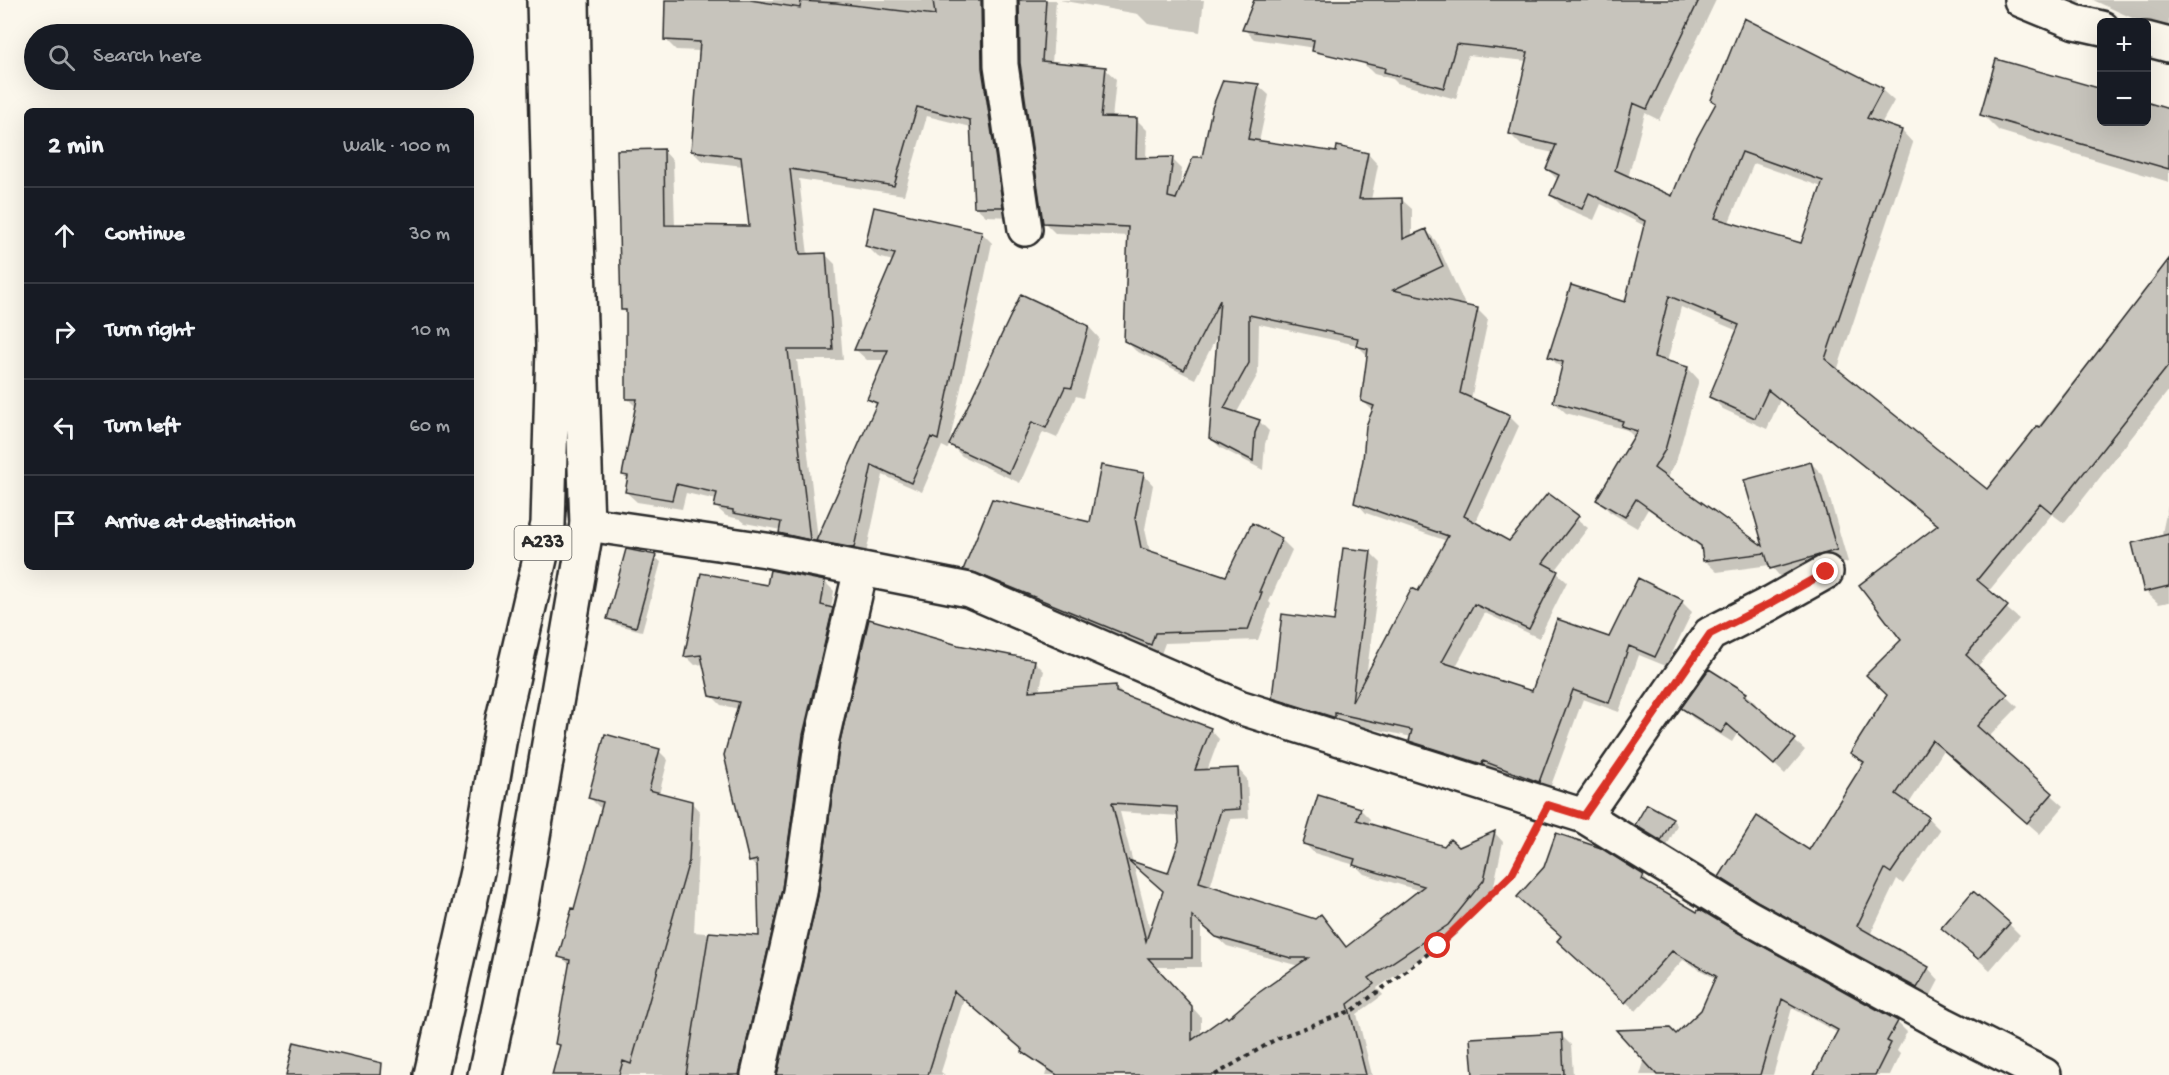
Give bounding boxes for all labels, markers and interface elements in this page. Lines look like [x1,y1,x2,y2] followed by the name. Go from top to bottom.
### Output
[2097,18,2151,126] map controls
[2097,18,2151,72] button: +
[24,24,474,90] search box
[45,41,78,74] icon: search
[93,44,201,70] text: Search here
[2097,72,2151,126] button: −
[48,132,103,163] text: 2 min
[343,136,450,159] text: Walk · 100 m
[48,219,81,252] icon: ahead
[105,222,185,248] text: Continue
[409,224,450,247] text: 30 m
[48,315,81,348] icon: right
[105,318,193,344] text: Turn right
[412,320,450,343] text: 10 m
[48,411,81,444] icon: left
[105,414,179,440] text: Turn left
[410,416,450,439] text: 60 m
[48,507,81,540] icon: arrive
[105,510,295,536] text: Arrive at destination
[514,526,572,560] road number: A233
[1812,558,1838,584] route end
[1424,932,1450,958] route start

